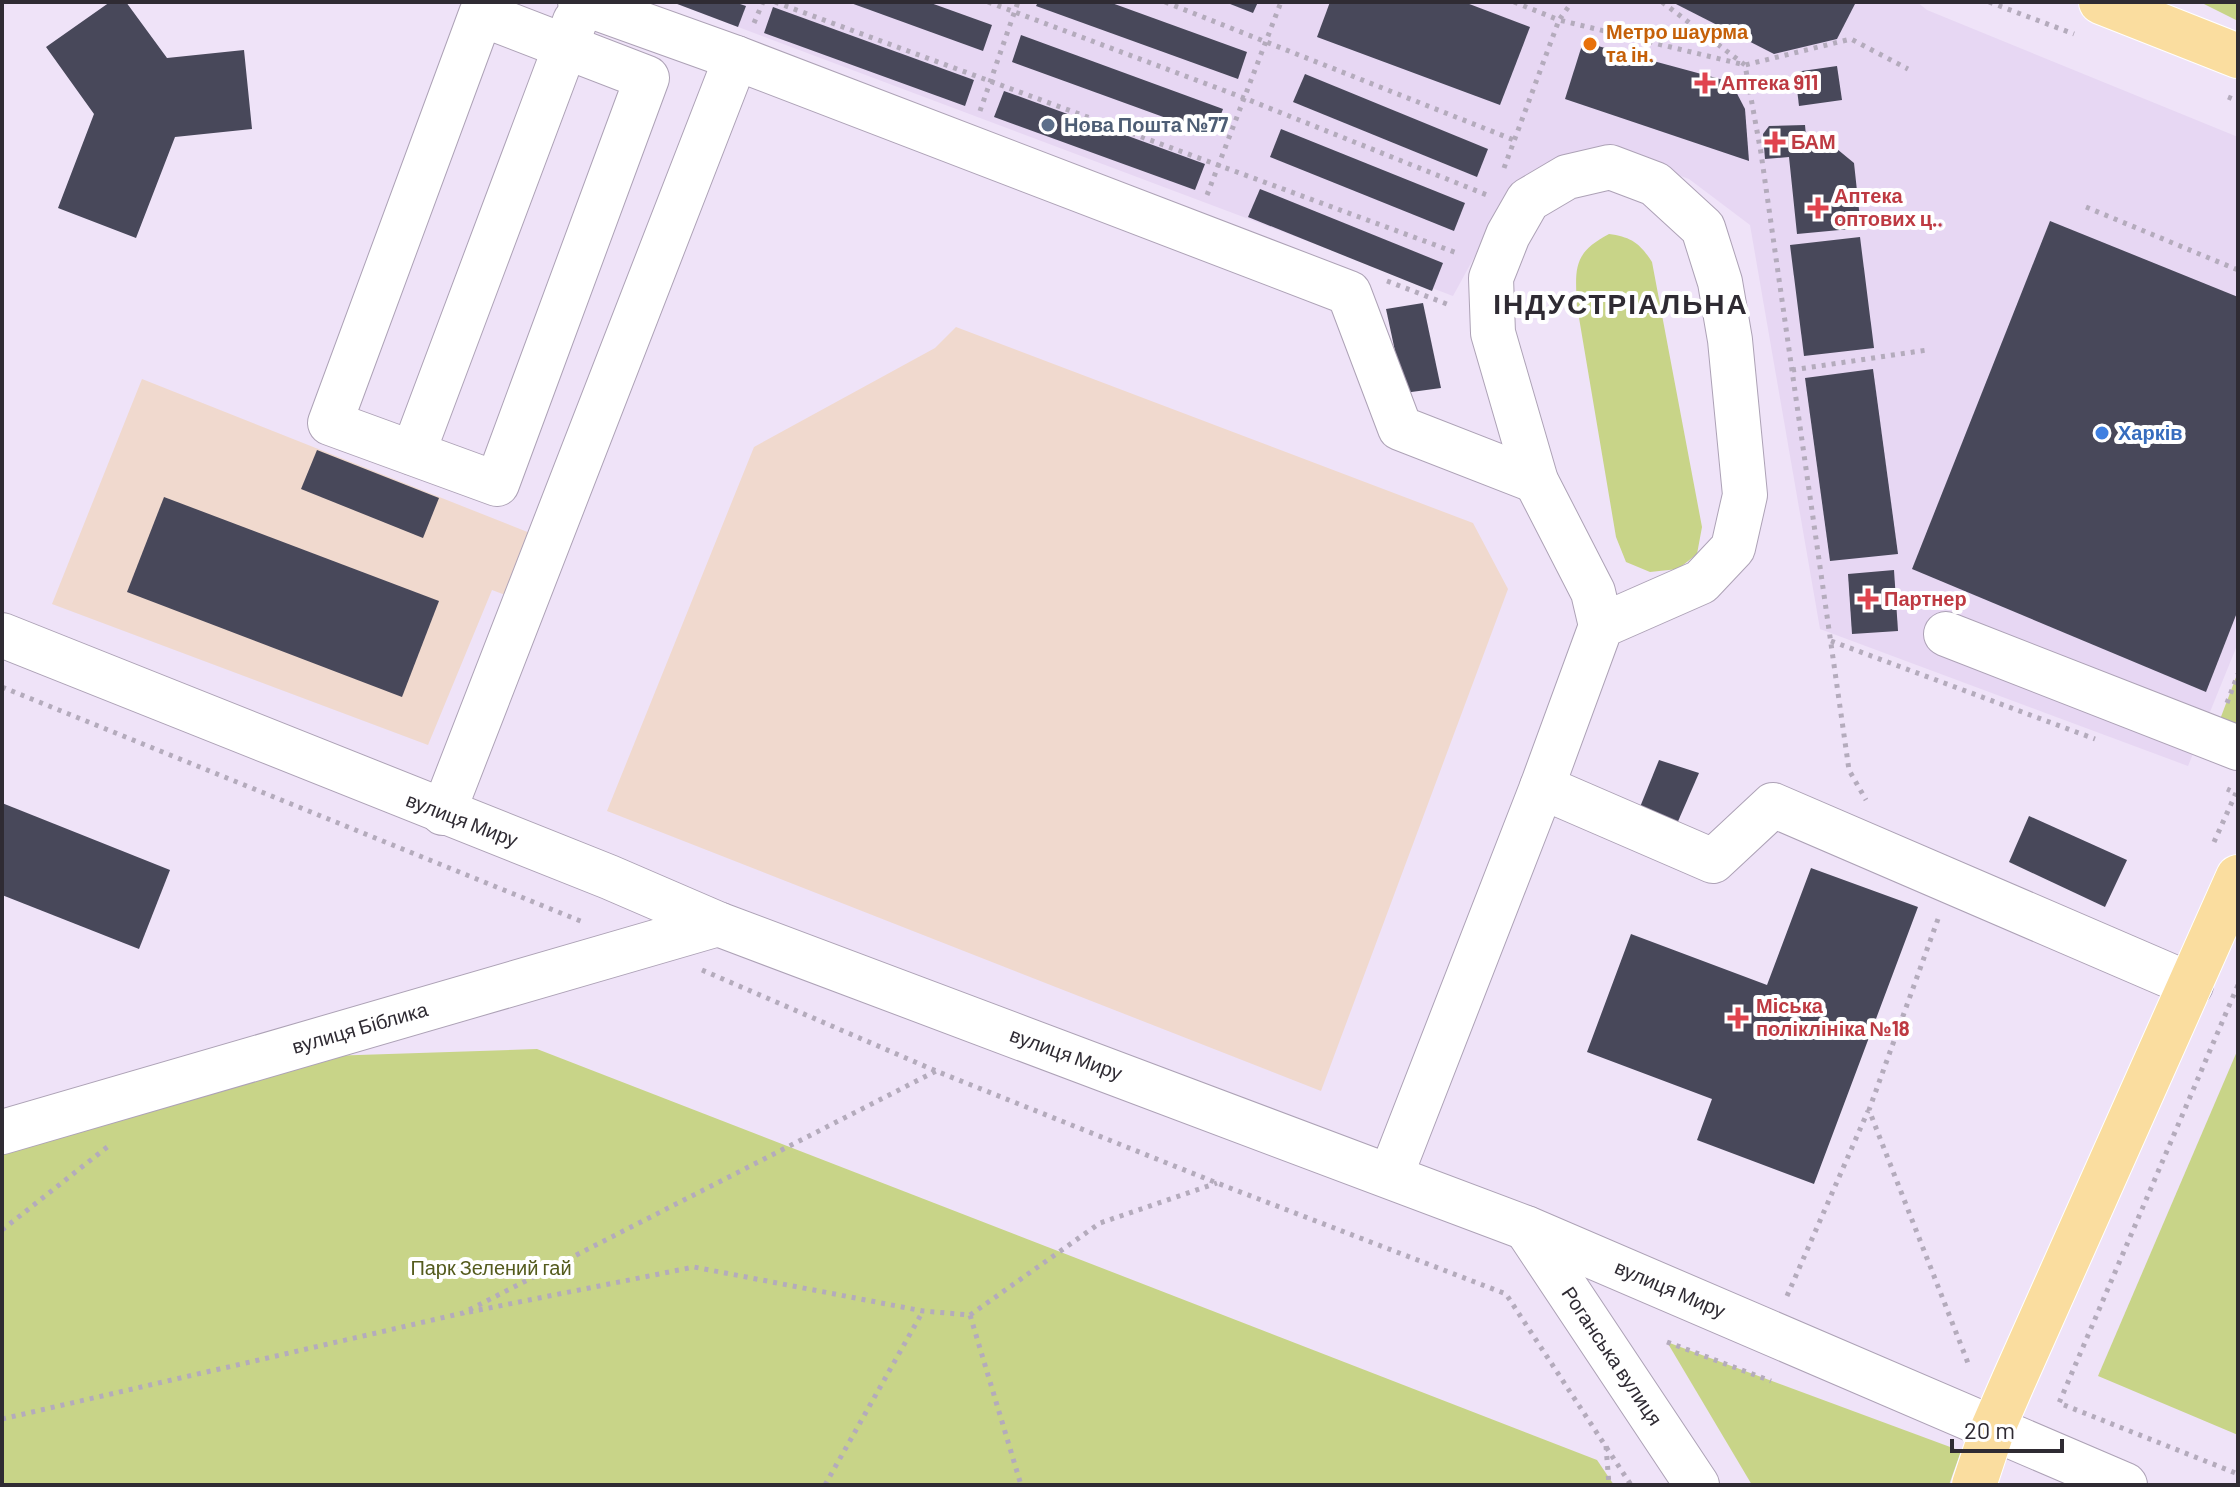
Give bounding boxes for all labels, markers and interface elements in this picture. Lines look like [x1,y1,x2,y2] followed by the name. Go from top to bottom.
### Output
[1606,19,1749,66] place label: Метро шаурма та ін.
[1581,35,1599,53] marker: Метро шаурма та ін.
[1721,70,1818,94] place label: Аптека 911
[1696,74,1714,92] marker: Аптека 911
[1064,112,1228,136] place label: Нова Пошта №77
[1039,116,1057,134] marker: Нова Пошта №77
[1791,129,1836,153] place label: БАМ
[1766,133,1784,151] marker: БАМ
[1834,183,1943,230] place label: Аптека оптових ц‥
[1809,199,1827,217] marker: Аптека оптових ц‥
[1493,286,1749,320] district label: ІНДУСТРІАЛЬНА
[2118,420,2183,444] place label: Харків
[2093,424,2111,442] marker: Харків
[1884,586,1967,610] place label: Партнер
[1859,590,1877,608] marker: Партнер
[403,787,522,851] street label: вулиця Миру
[1756,993,1910,1040] place label: Міська поліклініка №18
[289,996,431,1058] street label: вулиця Біблика
[1727,1007,1749,1029] marker: Міська поліклініка №18
[1007,1022,1126,1084] street label: вулиця Миру
[1612,1254,1729,1322] street label: вулиця Миру
[410,1255,572,1279] park label: Парк Зелений гай
[1558,1281,1668,1429] street label: Роганська вулиця
[1952,1403,2062,1453] scale bar
[1964,1415,2015,1444] text: 20 m

